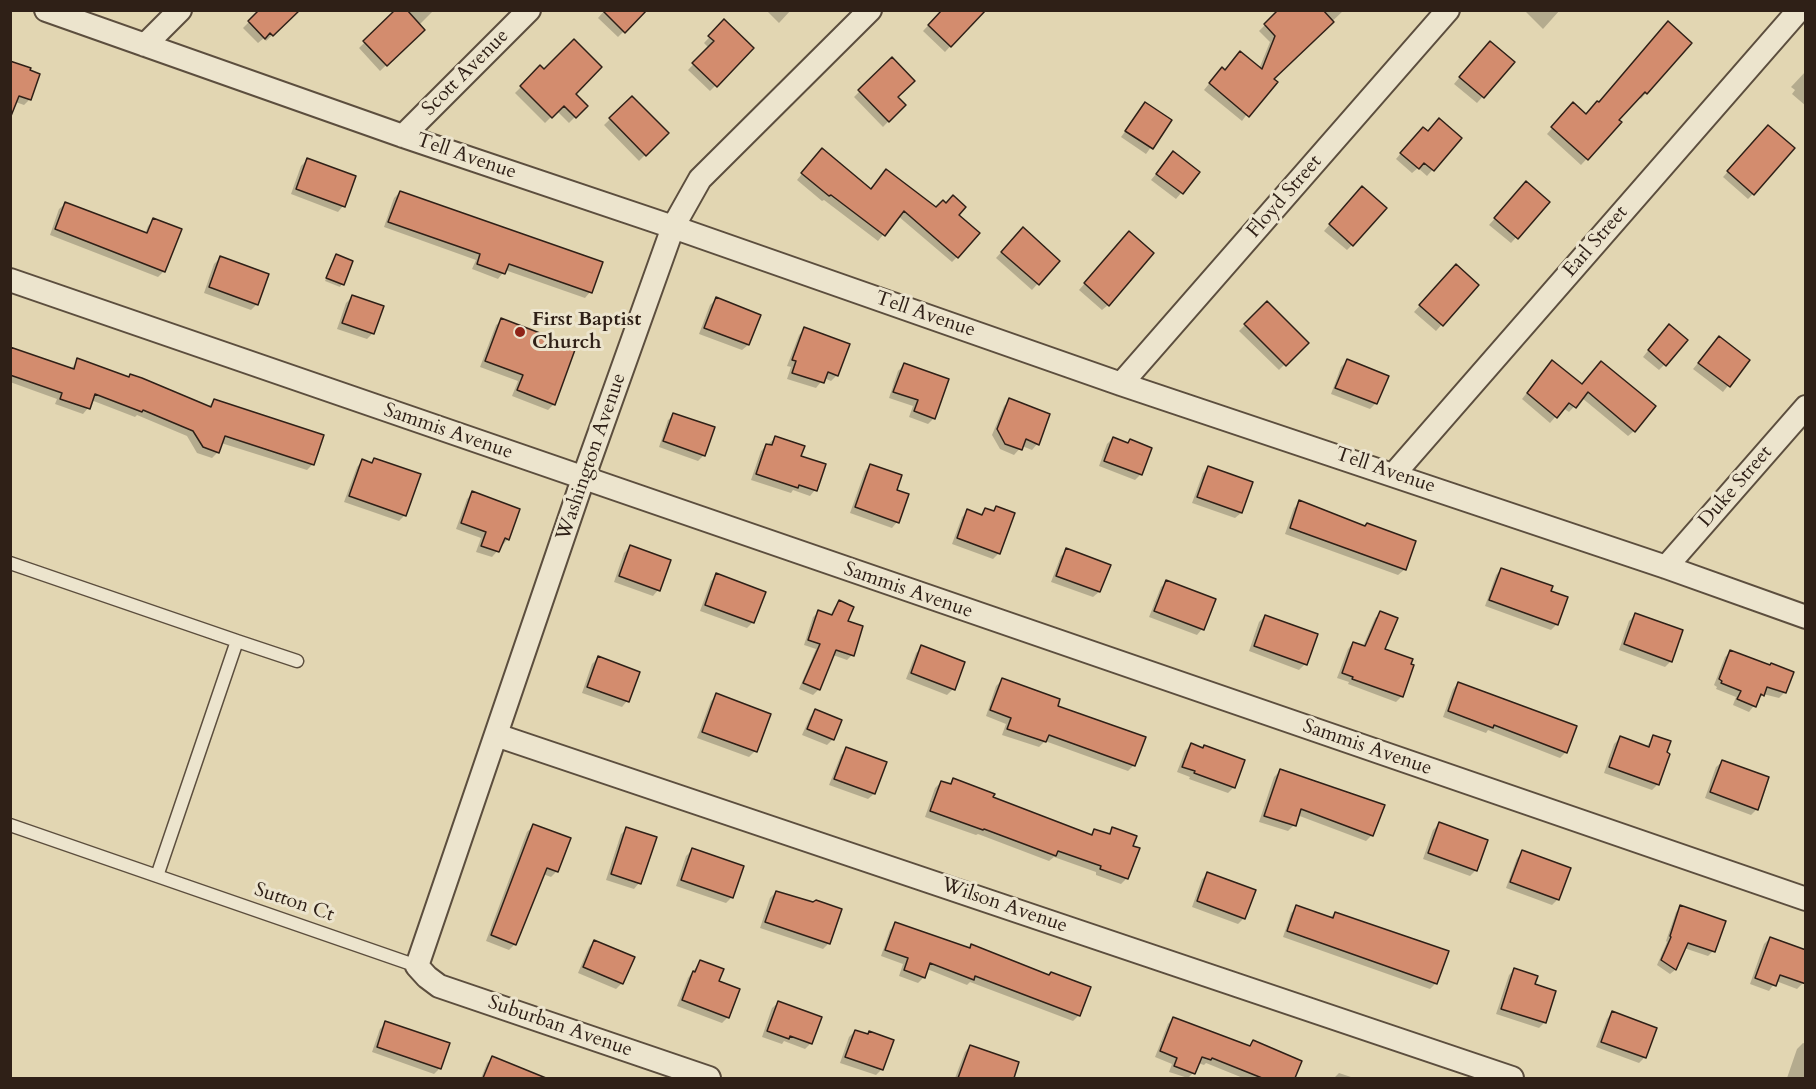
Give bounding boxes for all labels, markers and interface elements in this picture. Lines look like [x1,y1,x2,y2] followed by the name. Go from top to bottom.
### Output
[418,25,514,121] street label: Scott Avenue
[413,129,519,185] street label: Tell Avenue
[1242,151,1328,243] street label: Floyd Street
[1558,201,1634,283] street label: Earl Street
[872,287,978,343] street label: Tell Avenue
[532,308,641,355] place label: First Baptist Church
[513,325,527,339] marker: First Baptist Church
[552,370,632,544] street label: Washington Avenue
[380,399,516,465] street label: Sammis Avenue
[1694,441,1778,533] street label: Duke Street
[1332,443,1438,499] street label: Tell Avenue
[840,558,976,624] street label: Sammis Avenue
[1299,715,1435,781] street label: Sammis Avenue
[938,873,1070,939] street label: Wilson Avenue
[251,878,337,928] street label: Sutton Ct
[485,991,635,1063] street label: Suburban Avenue

